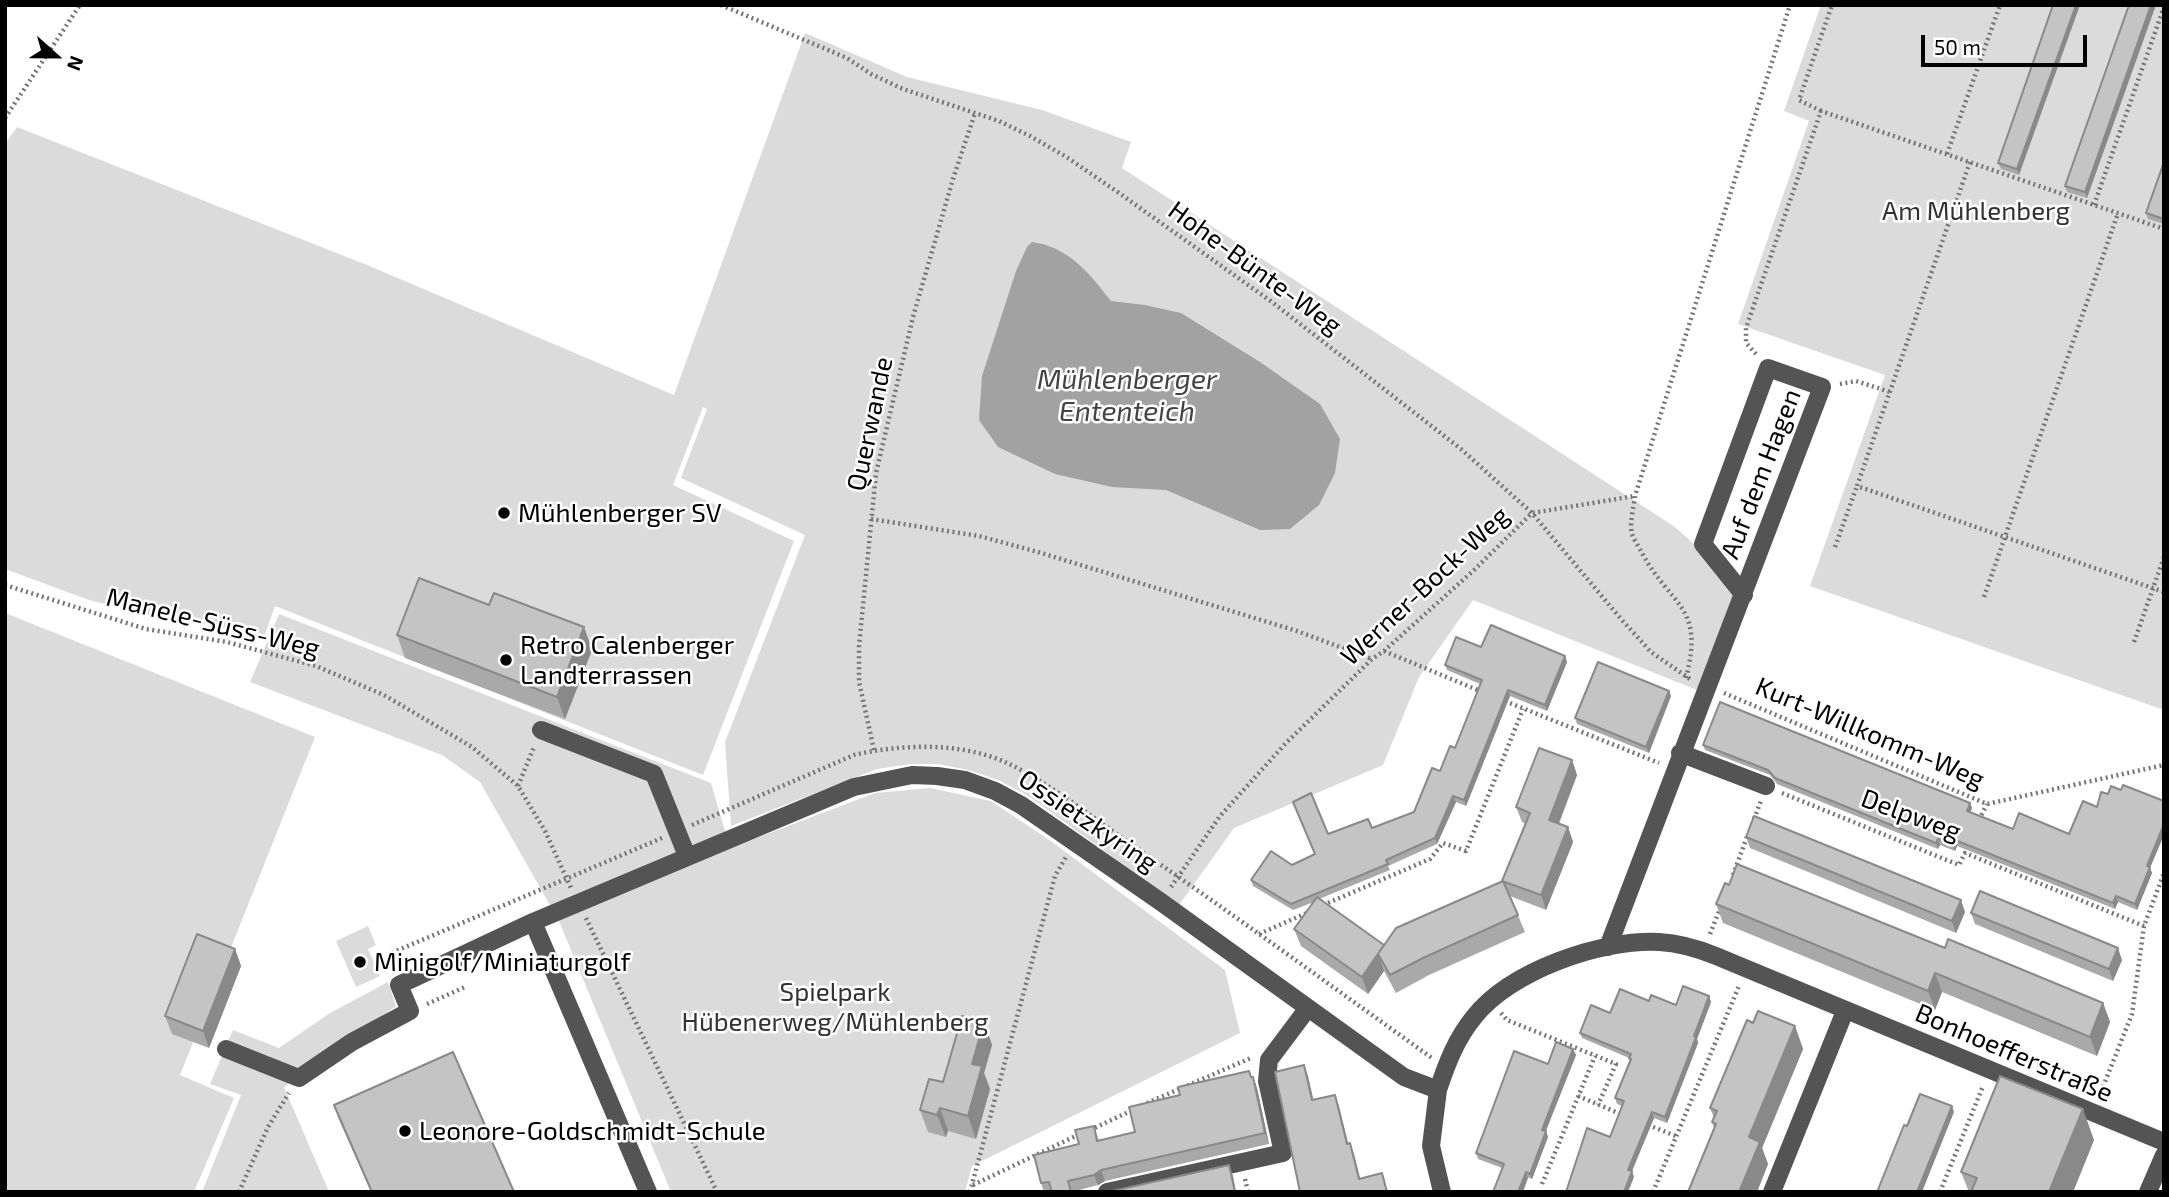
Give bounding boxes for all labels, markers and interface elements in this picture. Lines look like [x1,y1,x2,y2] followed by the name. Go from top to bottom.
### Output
[21,21,91,91] north arrow
[1924,21,2090,65] scale bar
[1934,34,1981,59] text: 50 m
[63,53,89,74] text: N
[1162,195,1348,341] street label: Hohe-Bünte-Weg
[1882,195,2070,227] park label: Am Mühlenberg
[841,354,899,494] street label: Querwande
[1037,363,1217,429] water label: Mühlenberger Ententeich
[1714,385,1808,563] street label: Auf dem Hagen
[518,497,722,529] place label: Mühlenberger SV
[1334,500,1516,672] street label: Werner-Bock-Weg
[496,505,512,521] marker: Mühlenberger SV
[103,581,323,665] street label: Manele-Süss-Weg
[520,629,734,690] place label: Retro Calenberger Landterrassen
[498,652,514,668] marker: Retro Calenberger Landterrassen
[1751,671,1989,795] street label: Kurt-Willkomm-Weg
[1013,763,1163,879] street label: Ossietzkyring
[1857,783,1965,847] street label: Delpweg
[374,946,630,978] place label: Minigolf/Miniaturgolf
[352,954,368,970] marker: Minigolf/Miniaturgolf
[682,976,988,1038] park label: Spielpark Hübenerweg/Mühlenberg
[1910,997,2118,1109] street label: Bonhoefferstraße
[419,1115,766,1147] place label: Leonore-Goldschmidt-Schule
[397,1123,413,1139] marker: Leonore-Goldschmidt-Schule

